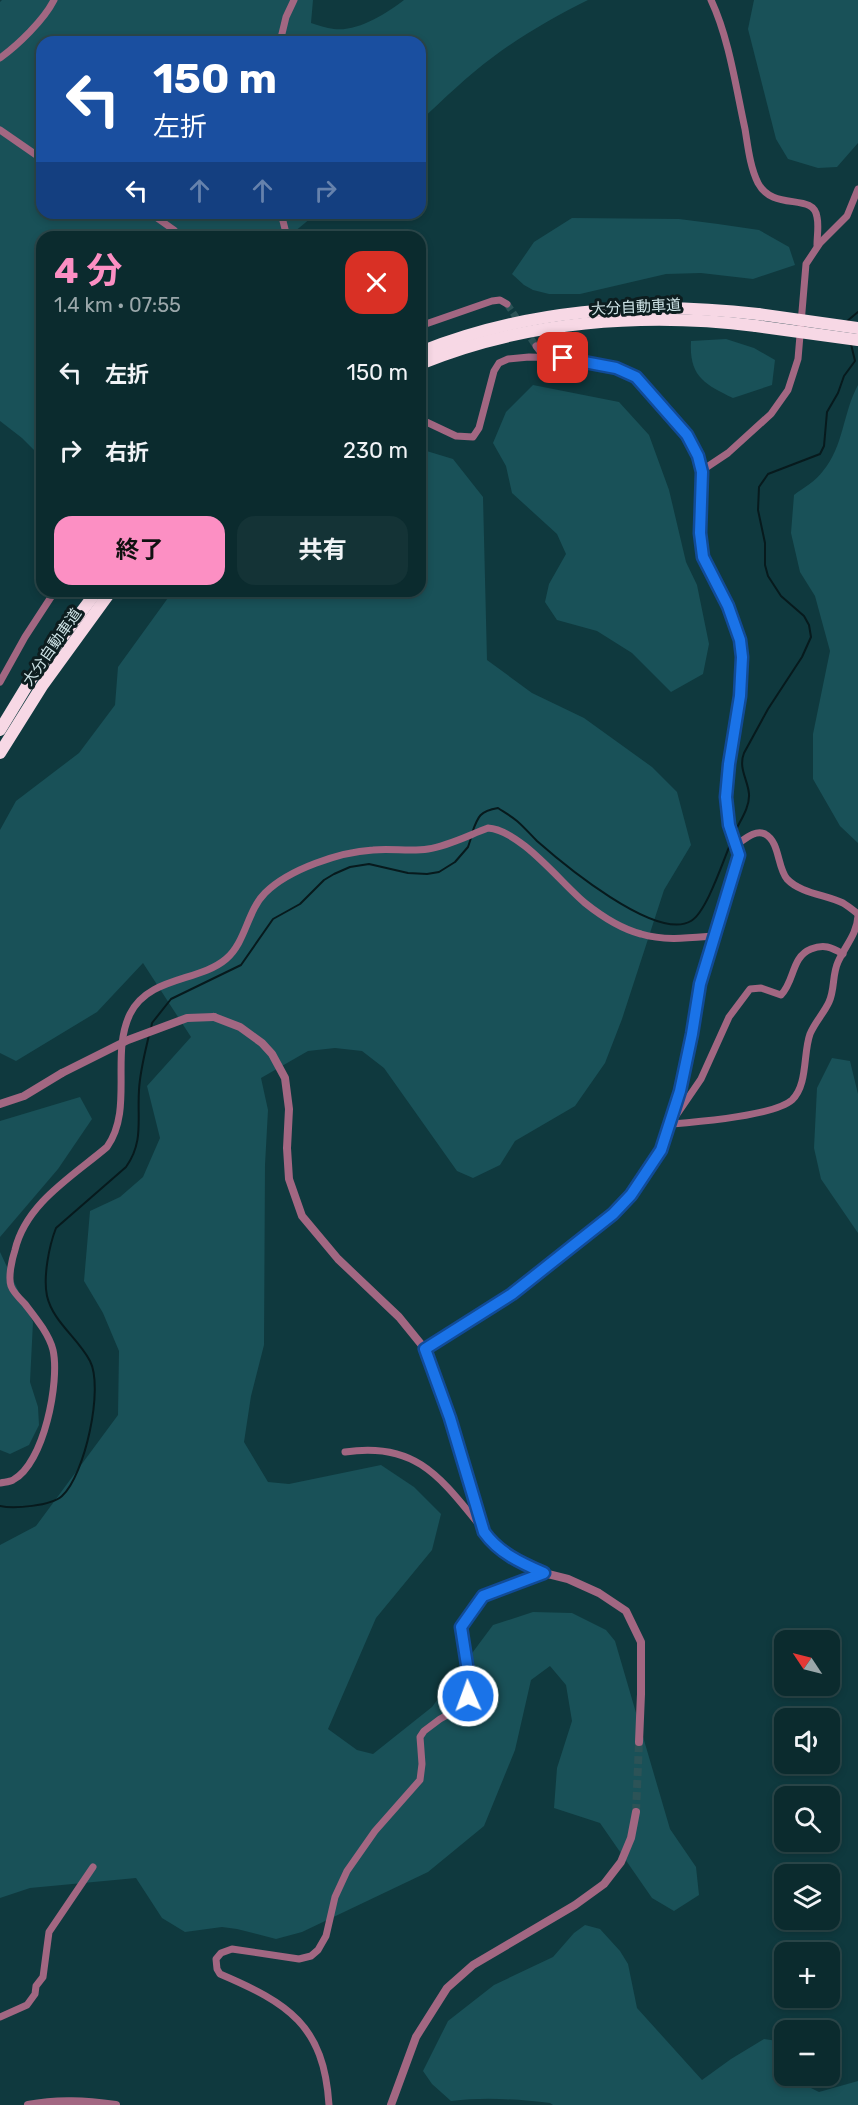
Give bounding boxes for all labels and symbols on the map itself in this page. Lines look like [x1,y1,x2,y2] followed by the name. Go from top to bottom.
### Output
[591,296,681,318] street label: 大分自動車道
[537,332,588,383] pin
[19,605,85,689] street label: 大分自動車道
[774,1630,840,1696] north arrow
[436,1664,500,1728] position arrow

